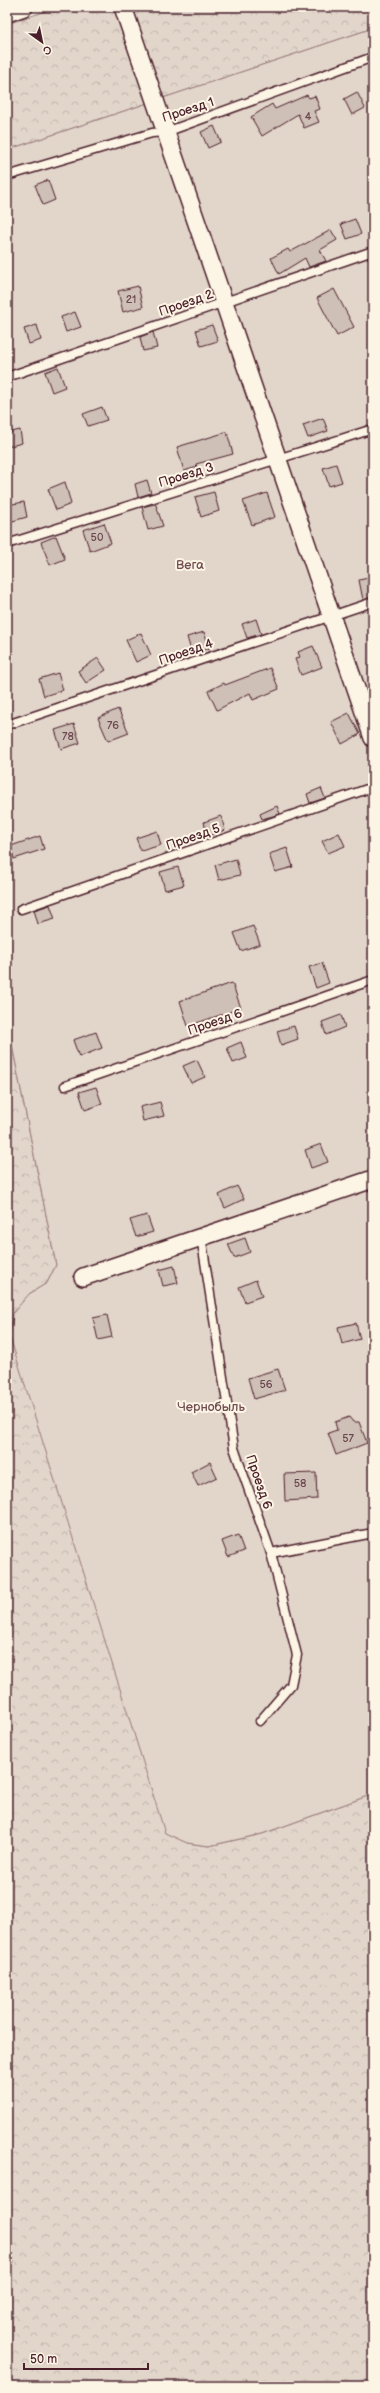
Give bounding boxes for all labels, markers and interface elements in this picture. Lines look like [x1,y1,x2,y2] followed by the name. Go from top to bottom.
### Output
[22,22,62,62] north arrow
[40,42,54,58] text: С
[160,94,216,126] street label: Проезд 1
[305,110,312,123] house number: 4
[157,286,216,320] street label: Проезд 2
[126,293,136,306] house number: 21
[157,459,215,491] street label: Проезд 3
[91,531,104,544] house number: 50
[176,557,204,573] park label: Вега
[157,635,215,669] street label: Проезд 4
[107,719,119,732] house number: 76
[62,730,74,743] house number: 78
[164,820,222,854] street label: Проезд 5
[186,1005,244,1039] street label: Проезд 6
[259,1378,273,1391] house number: 56
[177,1399,245,1415] park label: Чернобыль
[342,1432,354,1445] house number: 57
[242,1453,276,1511] street label: Проезд 6
[294,1477,306,1490] house number: 58
[24,2345,148,2371] scale bar
[30,2352,57,2367] text: 50 m

